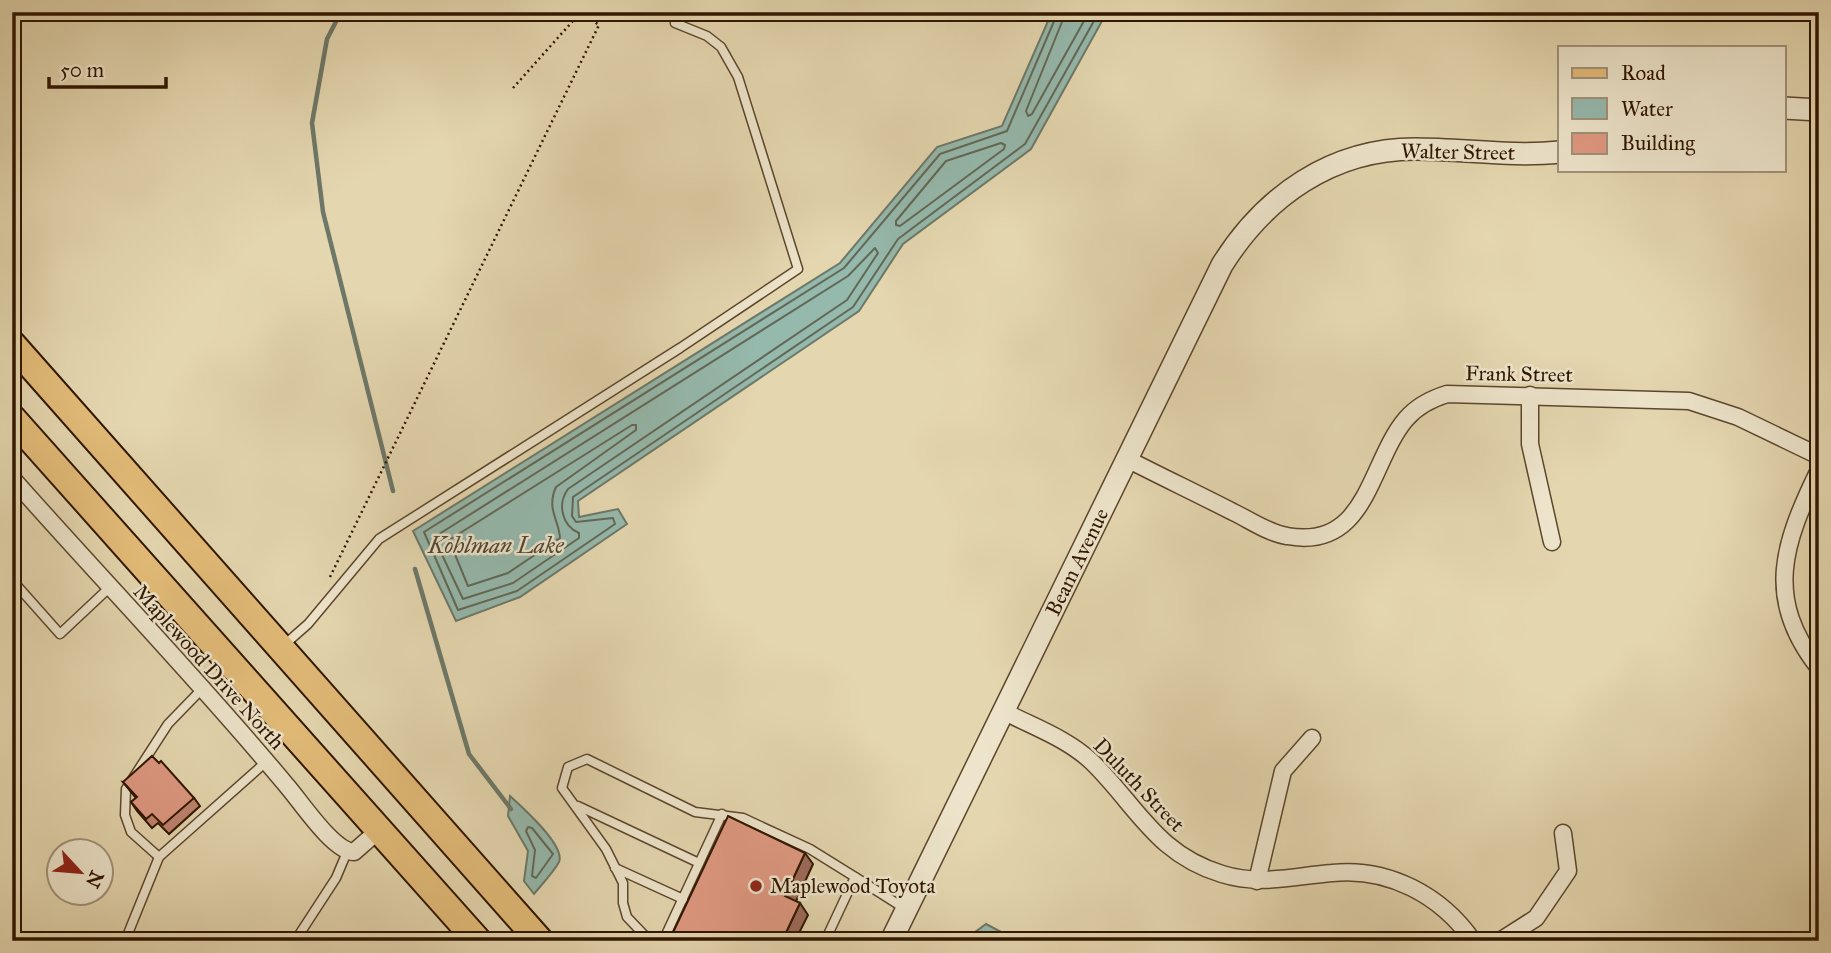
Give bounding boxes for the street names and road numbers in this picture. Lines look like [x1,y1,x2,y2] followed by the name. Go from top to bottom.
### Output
[1401,138,1516,166] street label: Walter Street
[1465,360,1574,388] street label: Frank Street
[1040,504,1114,620] street label: Beam Avenue
[128,579,290,755] street label: Maplewood Drive North
[1088,733,1191,838] street label: Duluth Street

